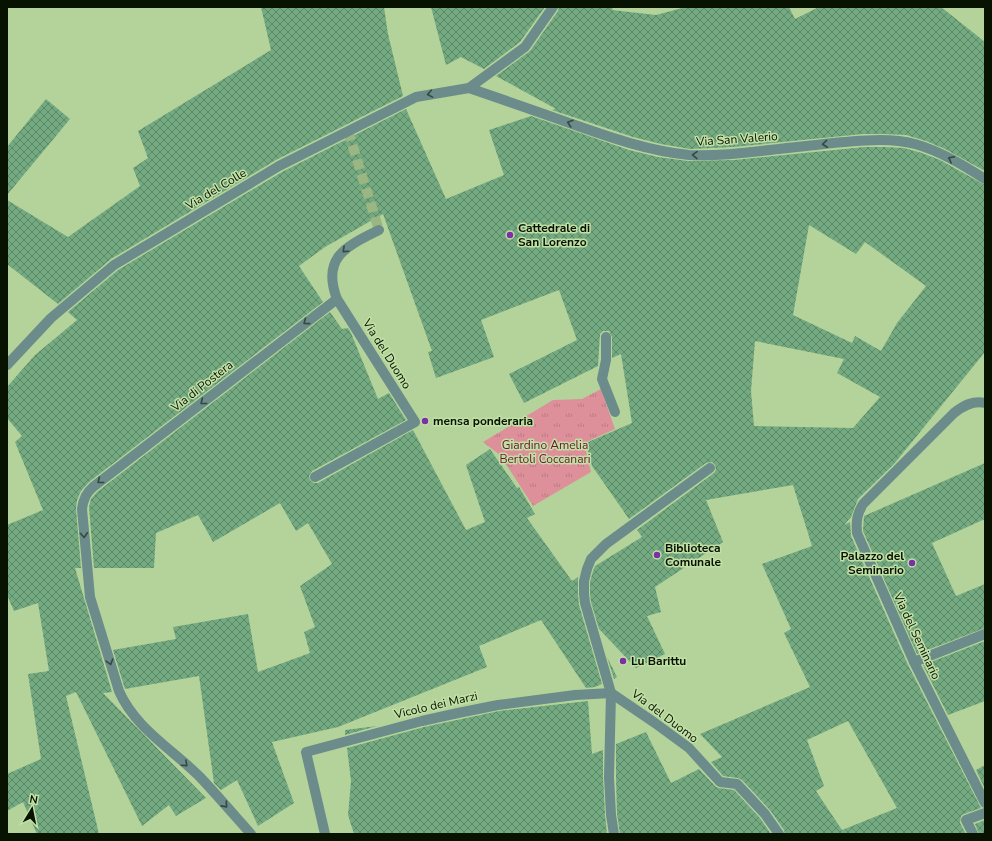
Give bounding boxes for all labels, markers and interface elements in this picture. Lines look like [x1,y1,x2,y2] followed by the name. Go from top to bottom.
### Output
[427,89,434,98] one-way arrow
[567,119,574,128] one-way arrow
[695,128,779,150] street label: Via San Valerio
[822,140,828,149] one-way arrow
[692,150,698,159] one-way arrow
[948,156,955,164] one-way arrow
[182,165,249,214] street label: Via del Colle
[518,220,590,250] place label: Cattedrale di San Lorenzo
[505,230,515,240] marker: Cattedrale di San Lorenzo
[343,245,350,252] one-way arrow
[359,315,415,392] street label: Via del Duomo
[303,317,310,324] one-way arrow
[167,357,236,416] street label: Via di Postera
[200,397,207,404] one-way arrow
[433,413,533,429] place label: mensa ponderaria
[420,416,430,426] marker: mensa ponderaria
[499,437,591,467] park label: Giardino Amelia Bertoli Coccanari
[98,477,105,484] one-way arrow
[80,532,89,538] one-way arrow
[665,540,721,570] place label: Biblioteca Comunale
[841,548,904,578] place label: Palazzo del Seminario
[652,550,662,560] marker: Biblioteca Comunale
[907,558,917,568] marker: Palazzo del Seminario
[889,589,944,682] street label: Via del Seminario
[631,653,686,669] place label: Lu Barittu
[618,656,628,666] marker: Lu Barittu
[105,658,114,665] one-way arrow
[628,685,702,747] street label: Via del Duomo
[392,688,479,723] street label: Vicolo dei Marzi
[180,759,188,767] one-way arrow
[12,789,52,829] north arrow
[28,792,39,808] text: N
[220,800,228,808] one-way arrow

